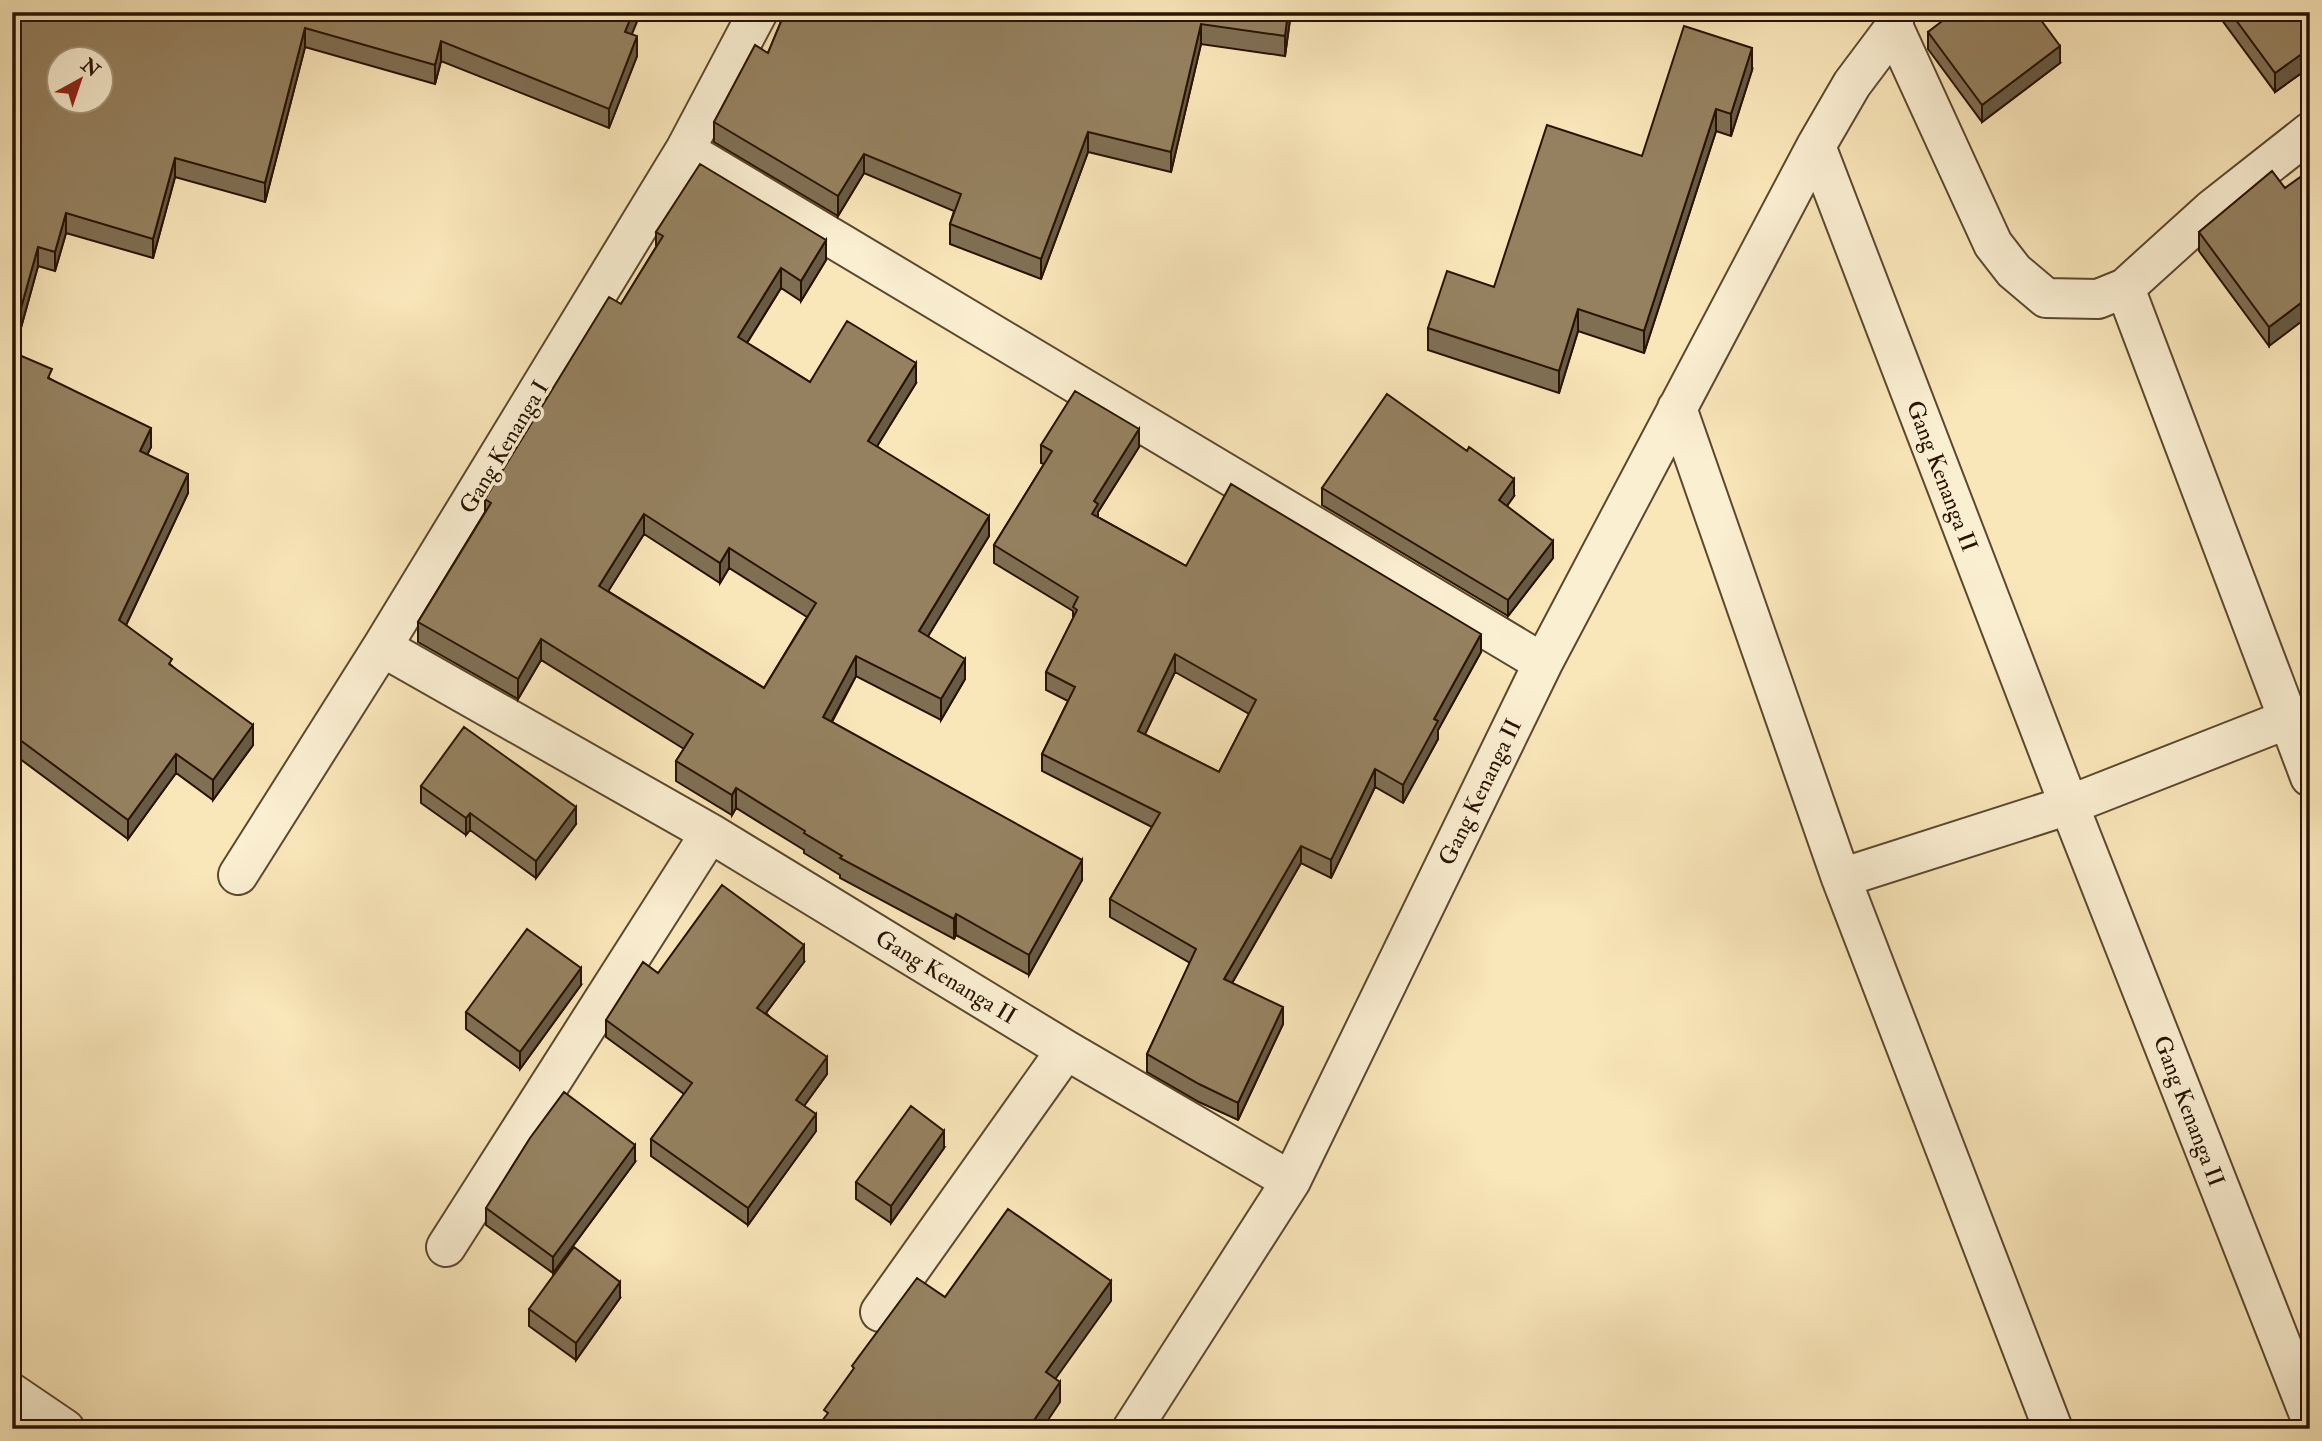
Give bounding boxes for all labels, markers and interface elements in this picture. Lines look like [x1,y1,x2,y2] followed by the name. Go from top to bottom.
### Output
[46,46,116,116] north arrow
[75,52,105,83] text: N
[453,375,555,519] street label: Gang Kenanga I
[1900,396,1984,556] street label: Gang Kenanga II
[1432,714,1528,870] street label: Gang Kenanga II
[870,923,1022,1031] street label: Gang Kenanga II
[2147,1031,2231,1191] street label: Gang Kenanga II

